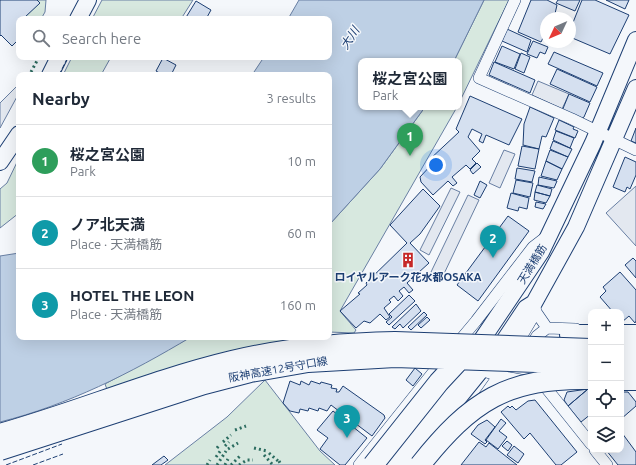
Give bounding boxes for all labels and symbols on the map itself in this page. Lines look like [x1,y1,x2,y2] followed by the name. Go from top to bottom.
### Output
[540,12,576,48] north arrow
[338,22,363,51] water label: 大川
[397,123,423,156] pin: 1
[426,155,446,175] your location
[480,225,506,258] pin: 2
[515,242,549,286] street label: 天満橋筋
[399,251,417,269] building icon: ロイヤルアーク花水都OSAKA
[335,271,482,283] place label: ロイヤルアーク花水都OSAKA
[228,354,328,384] street label: 阪神高速12号守口線
[334,405,360,438] pin: 3

